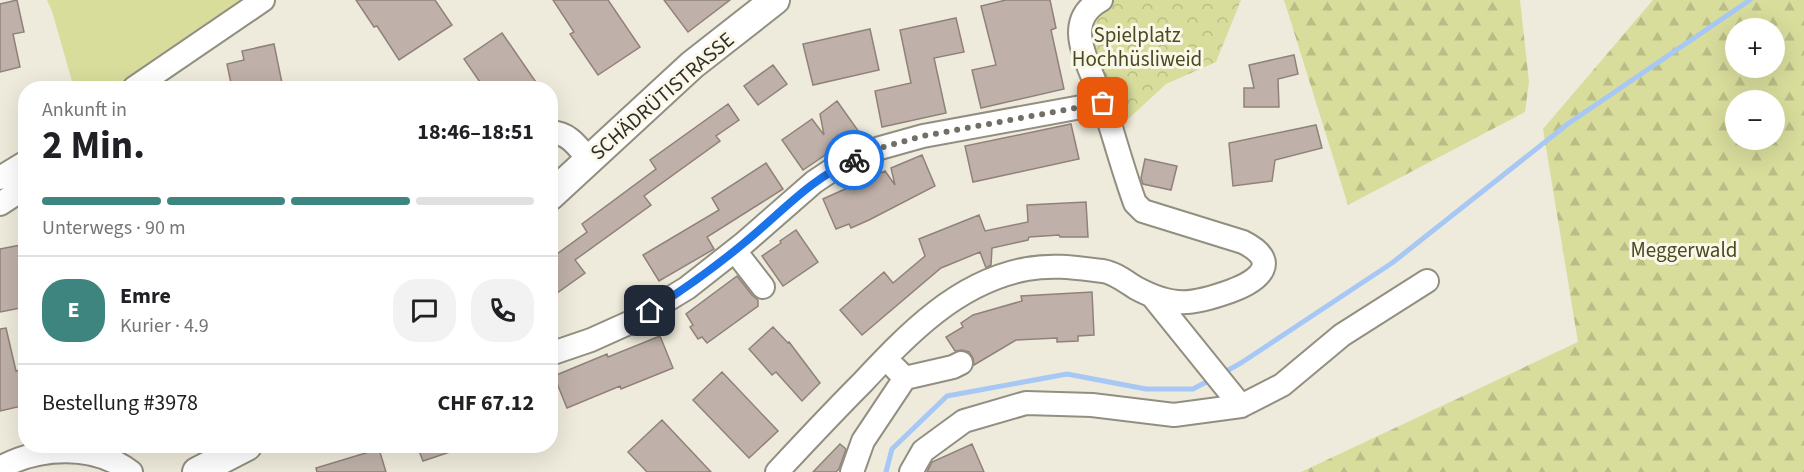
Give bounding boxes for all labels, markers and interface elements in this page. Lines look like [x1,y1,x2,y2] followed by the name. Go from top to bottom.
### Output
[1725,18,1785,150] map controls
[1725,18,1785,78] button: +
[1072,20,1202,74] park label: Spielplatz Hochhüsliweid
[583,25,741,167] street label: SCHÄDRÜTISTRASSE
[1077,77,1128,128] pin
[1086,86,1119,119] icon: bag
[1725,90,1785,150] button: −
[42,96,127,124] text: Ankunft in
[417,116,534,148] text: 18:46–18:51
[42,118,145,174] text: 2 Min.
[824,130,884,190] courier
[838,144,871,177] icon: bike
[42,214,186,242] text: Unterwegs · 90 m
[1631,235,1737,265] park label: Meggerwald
[393,279,456,342] button: chat
[471,279,534,342] button: phone
[120,280,171,312] text: Emre
[624,285,675,336] pin
[67,294,80,326] text: E
[633,294,666,327] icon: home
[120,312,209,340] text: Kurier · 4.9
[42,387,198,419] text: Bestellung #3978
[437,387,534,419] text: CHF 67.12

